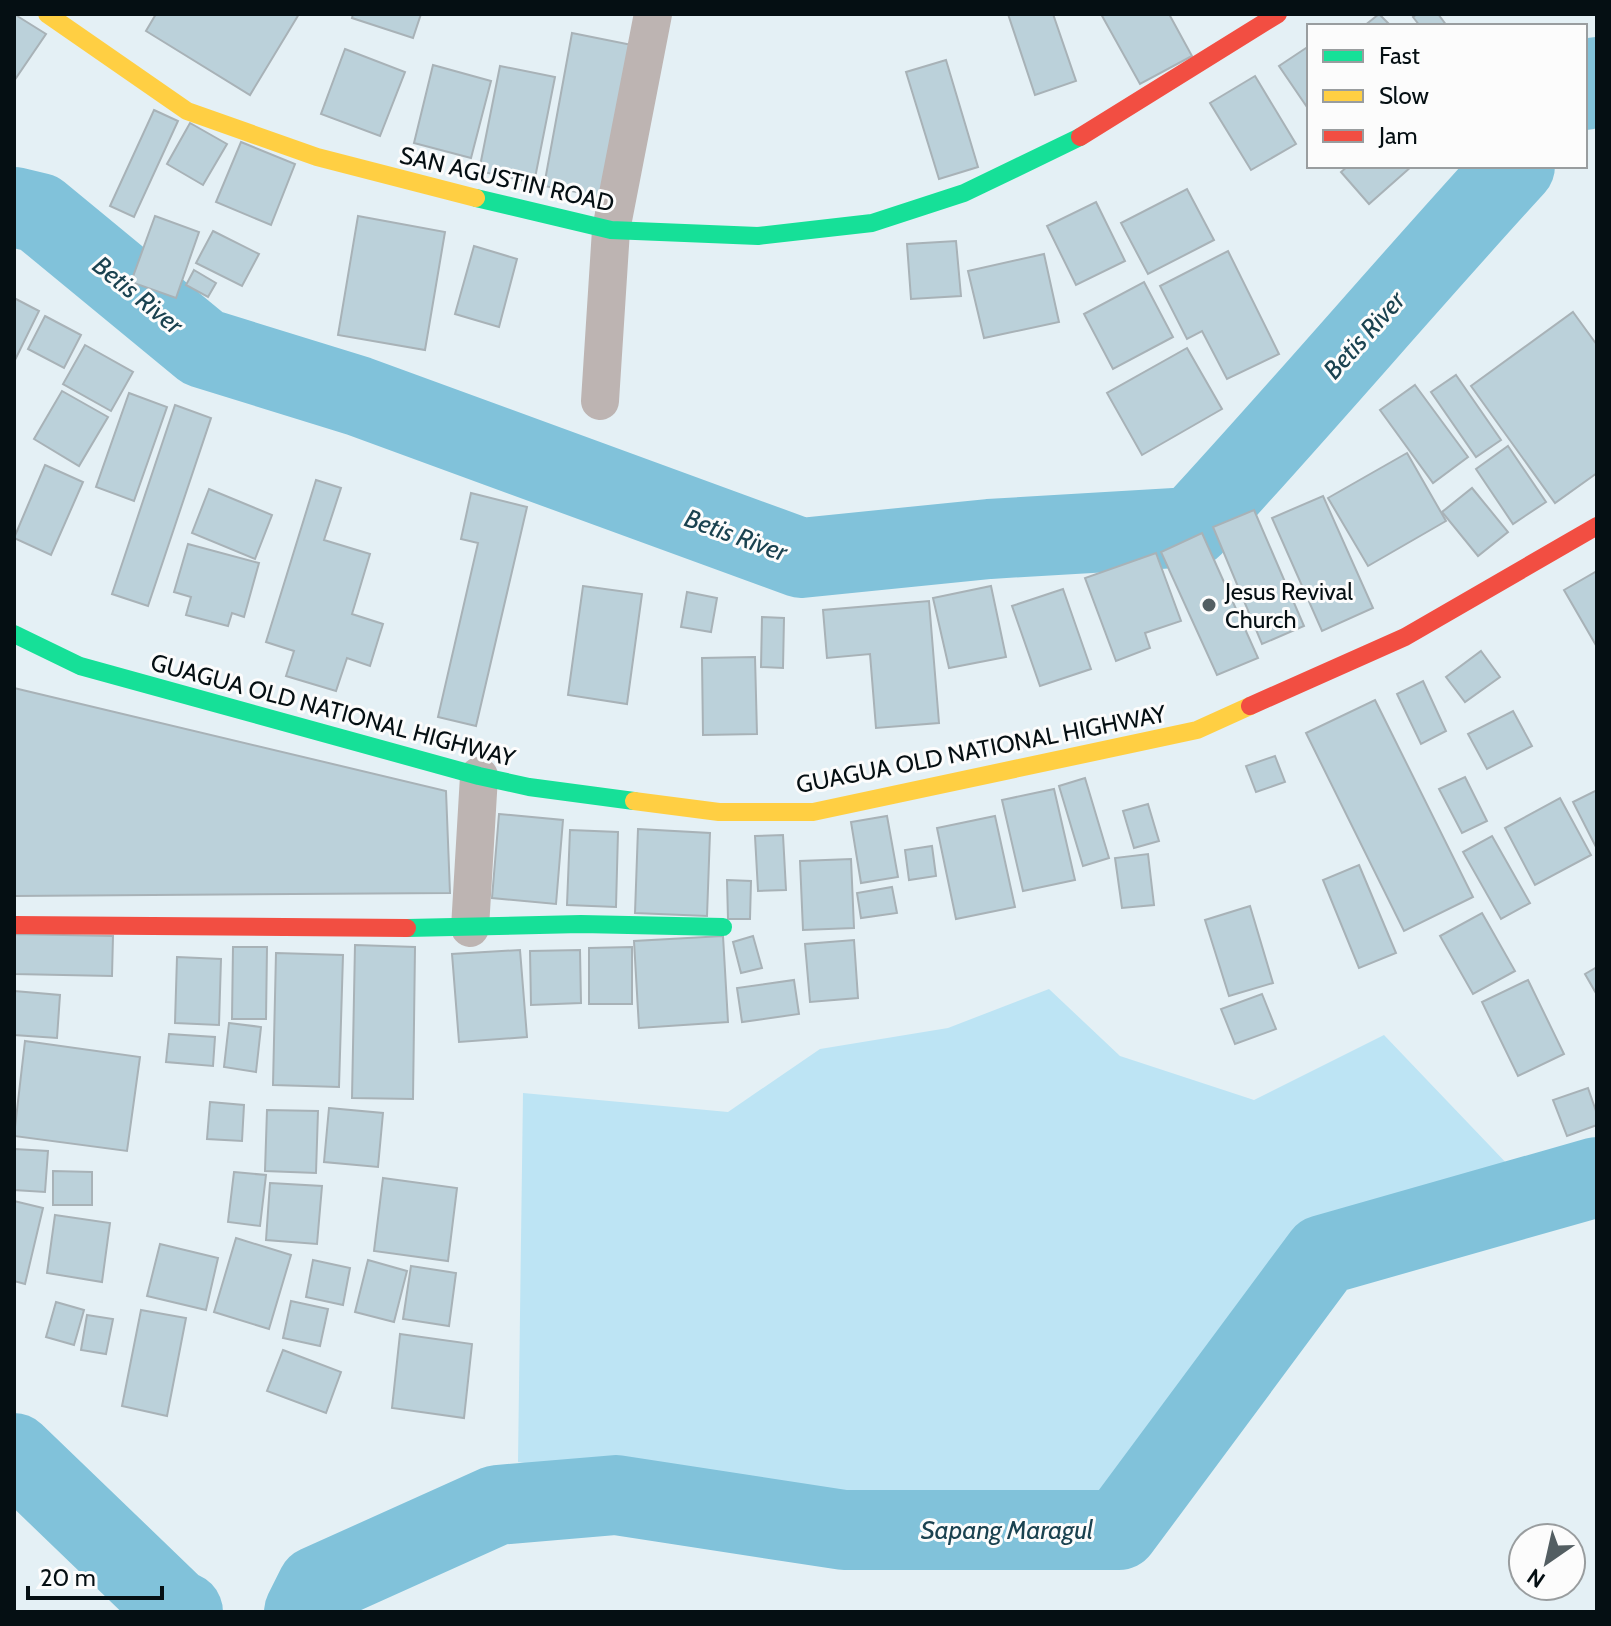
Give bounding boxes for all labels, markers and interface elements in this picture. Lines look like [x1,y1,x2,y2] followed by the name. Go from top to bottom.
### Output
[1307,24,1587,168] legend
[1379,41,1420,70] text: Fast
[1379,81,1429,110] text: Slow
[1378,121,1417,150] text: Jam
[397,140,617,218] street label: SAN AGUSTIN ROAD
[86,249,190,342] water label: Betis River
[1316,284,1412,385] water label: Betis River
[680,502,793,569] water label: Betis River
[1224,577,1353,634] place label: Jesus Revival Church
[1200,596,1218,614] marker: Jesus Revival Church
[148,647,519,773] street label: GUAGUA OLD NATIONAL HIGHWAY
[794,699,1169,799] street label: GUAGUA OLD NATIONAL HIGHWAY
[921,1514,1093,1546] water label: Sapang Maragul
[1507,1522,1587,1602] north arrow
[28,1550,162,1600] scale bar
[40,1563,96,1592] text: 20 m
[1522,1563,1550,1594] text: N

